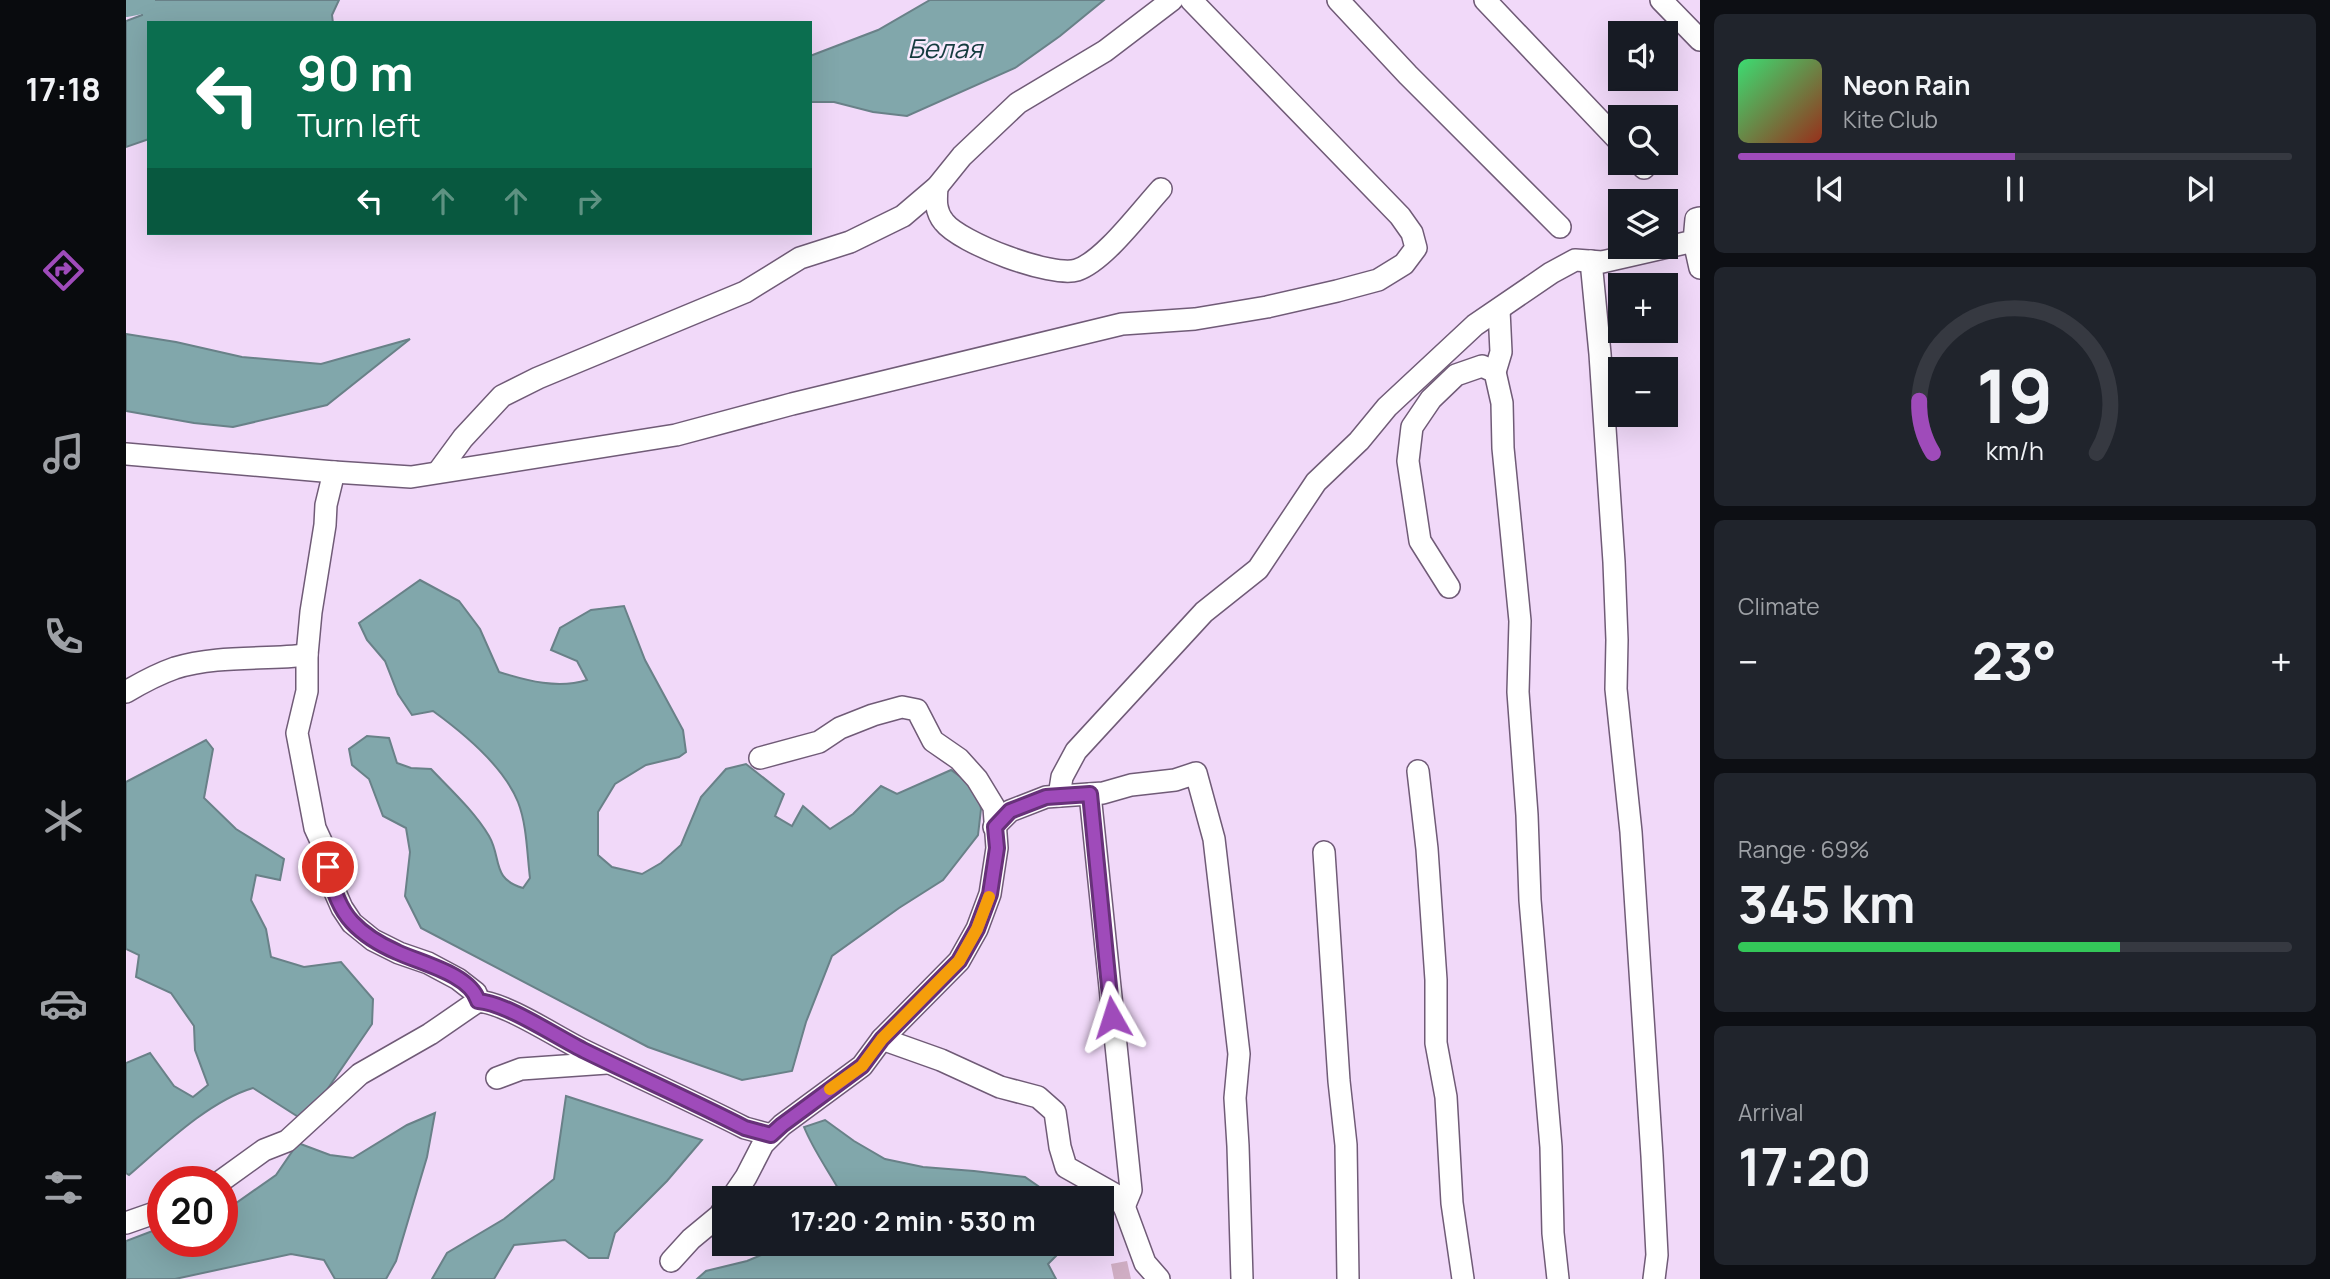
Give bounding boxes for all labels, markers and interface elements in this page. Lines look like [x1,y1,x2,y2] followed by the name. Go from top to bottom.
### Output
[1608,21,1678,427] map controls
[1608,21,1678,91] button: sound
[908,30,985,66] water label: Белая
[297,39,414,106] text: 90 m
[182,49,273,140] icon: left
[25,67,101,111] text: 17:18
[1843,67,1971,103] text: Neon Rain
[297,103,421,147] text: Turn left
[1843,103,1938,135] text: Kite Club
[1608,105,1678,175] button: search
[1811,170,1849,208] icon: previous
[1996,170,2034,208] icon: pause
[2181,170,2219,208] icon: next
[351,182,389,220] icon: left
[424,182,462,220] icon: ahead
[497,182,535,220] icon: ahead
[570,182,608,220] icon: right
[1608,189,1678,259] button: layers
[39,246,88,295] icon: directions
[1608,273,1678,343] button: +
[1976,345,2054,445] text: 19
[1608,357,1678,427] button: −
[39,429,88,478] icon: music
[1986,432,2044,467] text: km/h
[1738,590,1820,622] text: Climate
[39,612,88,661] icon: phone
[1972,625,2057,696] text: 23°
[1738,635,1759,687] text: −
[2270,635,2292,687] text: +
[39,796,88,845] icon: climate
[1738,833,1869,865] text: Range · 69%
[298,837,358,897] pin
[309,848,347,886] icon: arrive
[1738,868,1915,939] text: 345 km
[39,979,88,1028] icon: car
[1075,980,1149,1054] position arrow
[1738,1096,1804,1128] text: Arrival
[1738,1131,1872,1202] text: 17:20
[39,1163,88,1212] icon: filters
[147,1166,238,1257] speed limit sign: 20
[790,1203,1036,1239] text: 17:20 · 2 min · 530 m

